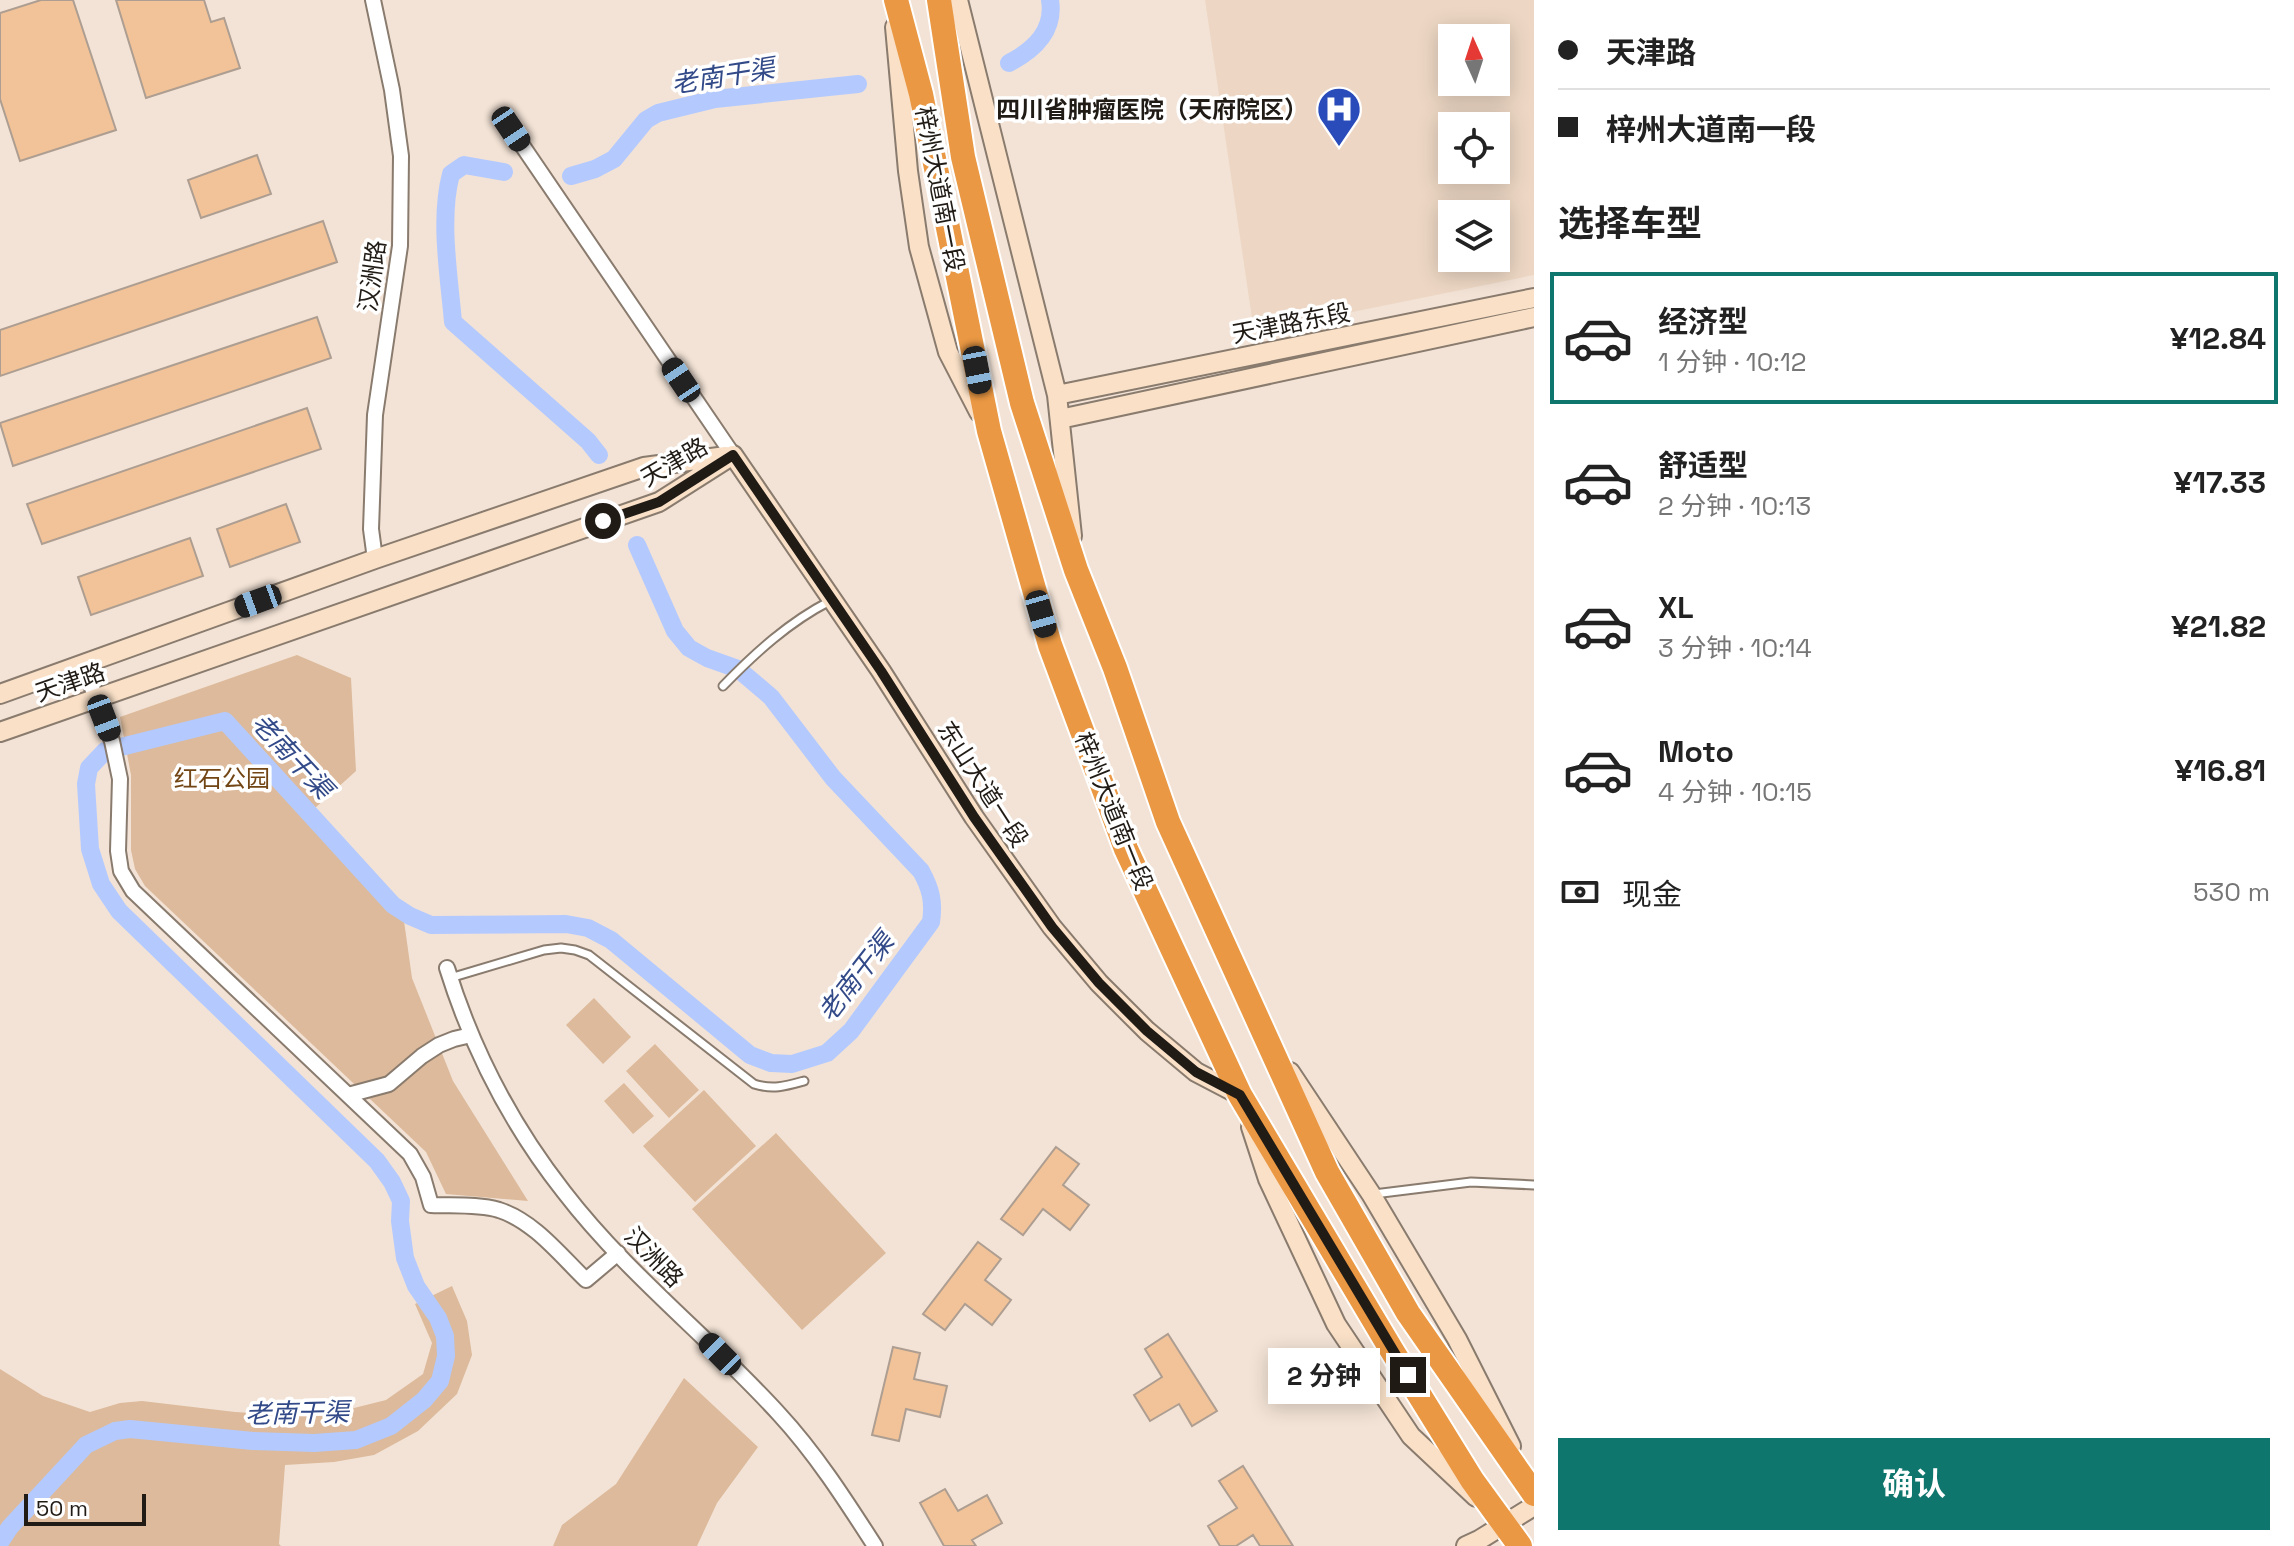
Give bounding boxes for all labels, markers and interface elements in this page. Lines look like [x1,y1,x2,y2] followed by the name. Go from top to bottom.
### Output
[1438,24,1510,96] north arrow
[1438,24,1510,272] map controls
[1606,33,1696,72] text: 天津路
[669,50,781,101] water label: 老南干渠
[1315,85,1363,148] hospital icon: 四川省肿瘤医院（天府院区）
[996,94,1308,125] place label: 四川省肿瘤医院（天府院区）
[488,102,534,156] car
[909,104,971,274] street label: 梓州大道南一段
[1606,110,1816,149] text: 梓州大道南一段
[1438,112,1510,184] button: locate
[1438,200,1510,272] button: layers
[1558,201,1702,247] text: 选择车型
[352,238,392,314] street label: 汉洲路
[1229,296,1353,350] street label: 天津路东段
[1562,302,1634,374] icon: car
[1658,302,1748,341] text: 经济型
[2170,319,2266,358] text: ¥12.84
[961,344,993,396] car
[1658,345,1806,379] text: 1 分钟 · 10:12
[658,353,704,407] car
[635,431,713,493] street label: 天津路
[1562,446,1634,518] icon: car
[1658,446,1748,485] text: 舒适型
[2174,463,2266,502] text: ¥17.33
[1658,489,1811,523] text: 2 分钟 · 10:13
[585,503,621,539] route start
[231,582,285,620] car
[1023,588,1059,640] car
[1658,588,1694,627] text: XL
[1562,590,1634,662] icon: car
[2171,607,2266,646] text: ¥21.82
[1658,631,1812,665] text: 3 分钟 · 10:14
[31,656,109,708] street label: 天津路
[84,691,124,745] car
[244,706,343,809] water label: 老南干渠
[931,715,1035,853] street label: 东山大道一段
[1068,727,1160,895] street label: 梓州大道南一段
[1658,732,1734,771] text: Moto
[1562,734,1634,806] icon: car
[2175,751,2266,790] text: ¥16.81
[174,763,270,794] park label: 红石公园
[1658,775,1812,809] text: 4 分钟 · 10:15
[1558,870,1602,914] icon: cash
[1622,875,1682,914] text: 现金
[2193,875,2270,909] text: 530 m
[811,922,904,1028] water label: 老南干渠
[618,1220,690,1294] street label: 汉洲路
[695,1329,745,1379] car
[1268,1347,1380,1403] callout: 2 分钟
[1390,1357,1426,1393] route end
[1287,1359,1361,1393] text: 2 分钟
[245,1395,353,1431] water label: 老南干渠
[1558,1438,2270,1530] button: 确认
[24,1490,146,1526] scale bar
[36,1494,88,1522] text: 50 m

